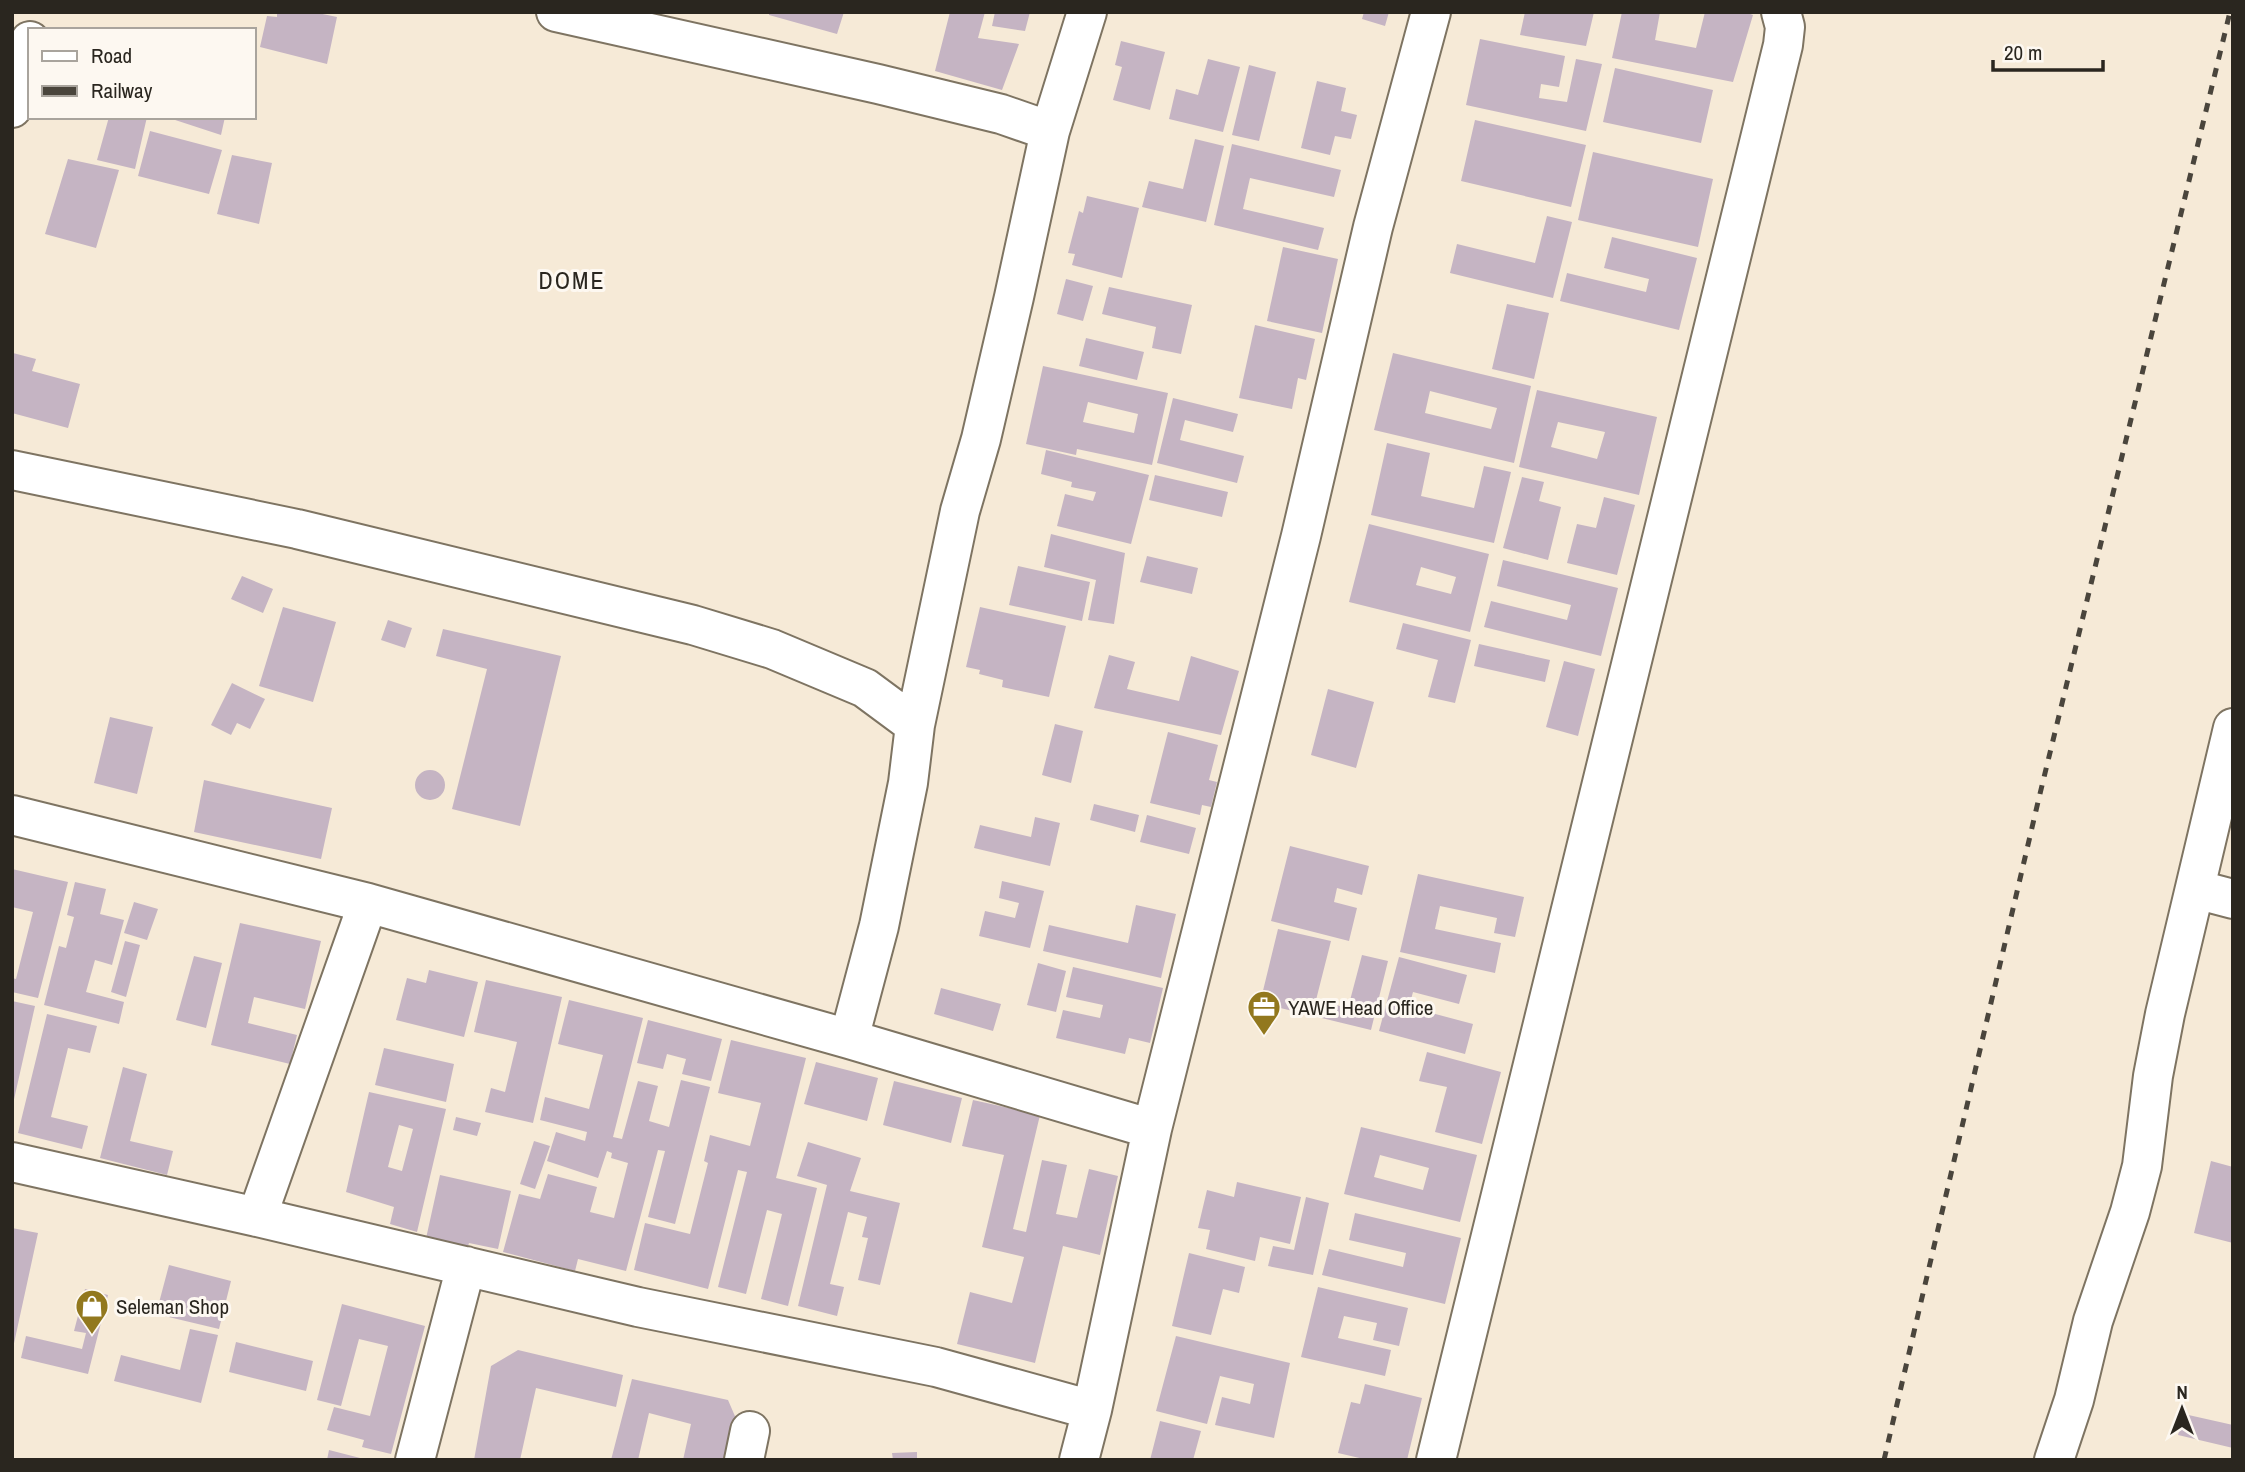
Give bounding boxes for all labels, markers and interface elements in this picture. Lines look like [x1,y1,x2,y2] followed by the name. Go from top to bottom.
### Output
[28,28,256,119] legend
[1993,28,2103,72] scale bar
[2004,38,2042,67] text: 20 m
[91,41,132,70] text: Road
[91,76,153,105] text: Railway
[538,264,606,296] district label: DOME
[1245,988,1283,1037] office icon: YAWE Head Office
[1288,993,1433,1022] place label: YAWE Head Office
[73,1287,111,1336] shop icon: Seleman Shop
[116,1292,229,1321] place label: Seleman Shop
[2147,1374,2217,1444] north arrow
[2176,1379,2188,1405] text: N

